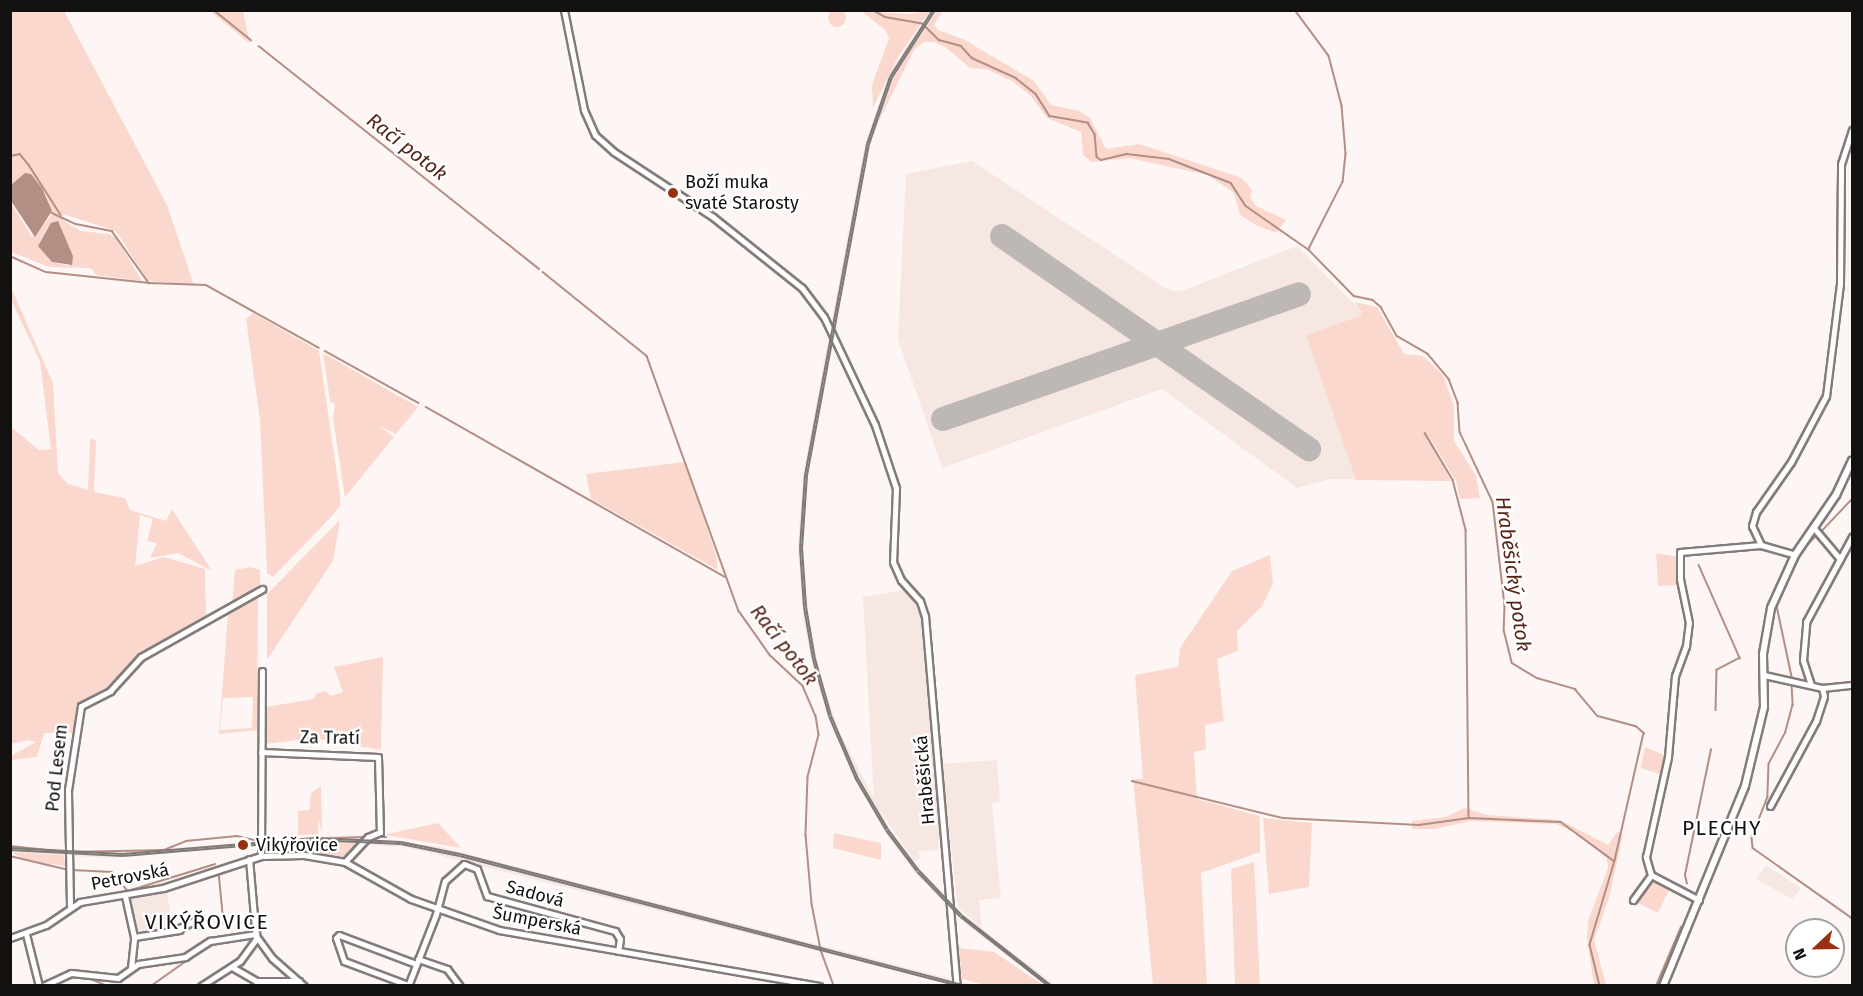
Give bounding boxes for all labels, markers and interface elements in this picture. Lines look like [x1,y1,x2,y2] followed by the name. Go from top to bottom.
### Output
[362,108,452,186] water label: Račí potok
[685,172,799,214] place label: Boží muka svaté Starosty
[666,186,680,200] marker: Boží muka svaté Starosty
[1490,495,1536,653] water label: Hraběšický potok
[745,600,823,690] water label: Račí potok
[42,723,72,813] street label: Pod Lesem
[300,727,360,749] street label: Za Tratí
[910,734,940,826] street label: Hraběšická
[1682,815,1762,841] district label: PLECHY
[256,834,338,856] place label: Vikýřovice
[234,836,252,854] marker: Vikýřovice
[89,859,171,895] street label: Petrovská
[504,876,566,912] street label: Sadová
[491,902,583,940] street label: Šumperská
[145,909,269,935] district label: VIKÝŘOVICE
[1785,918,1845,978] north arrow
[1789,946,1810,963] text: N

